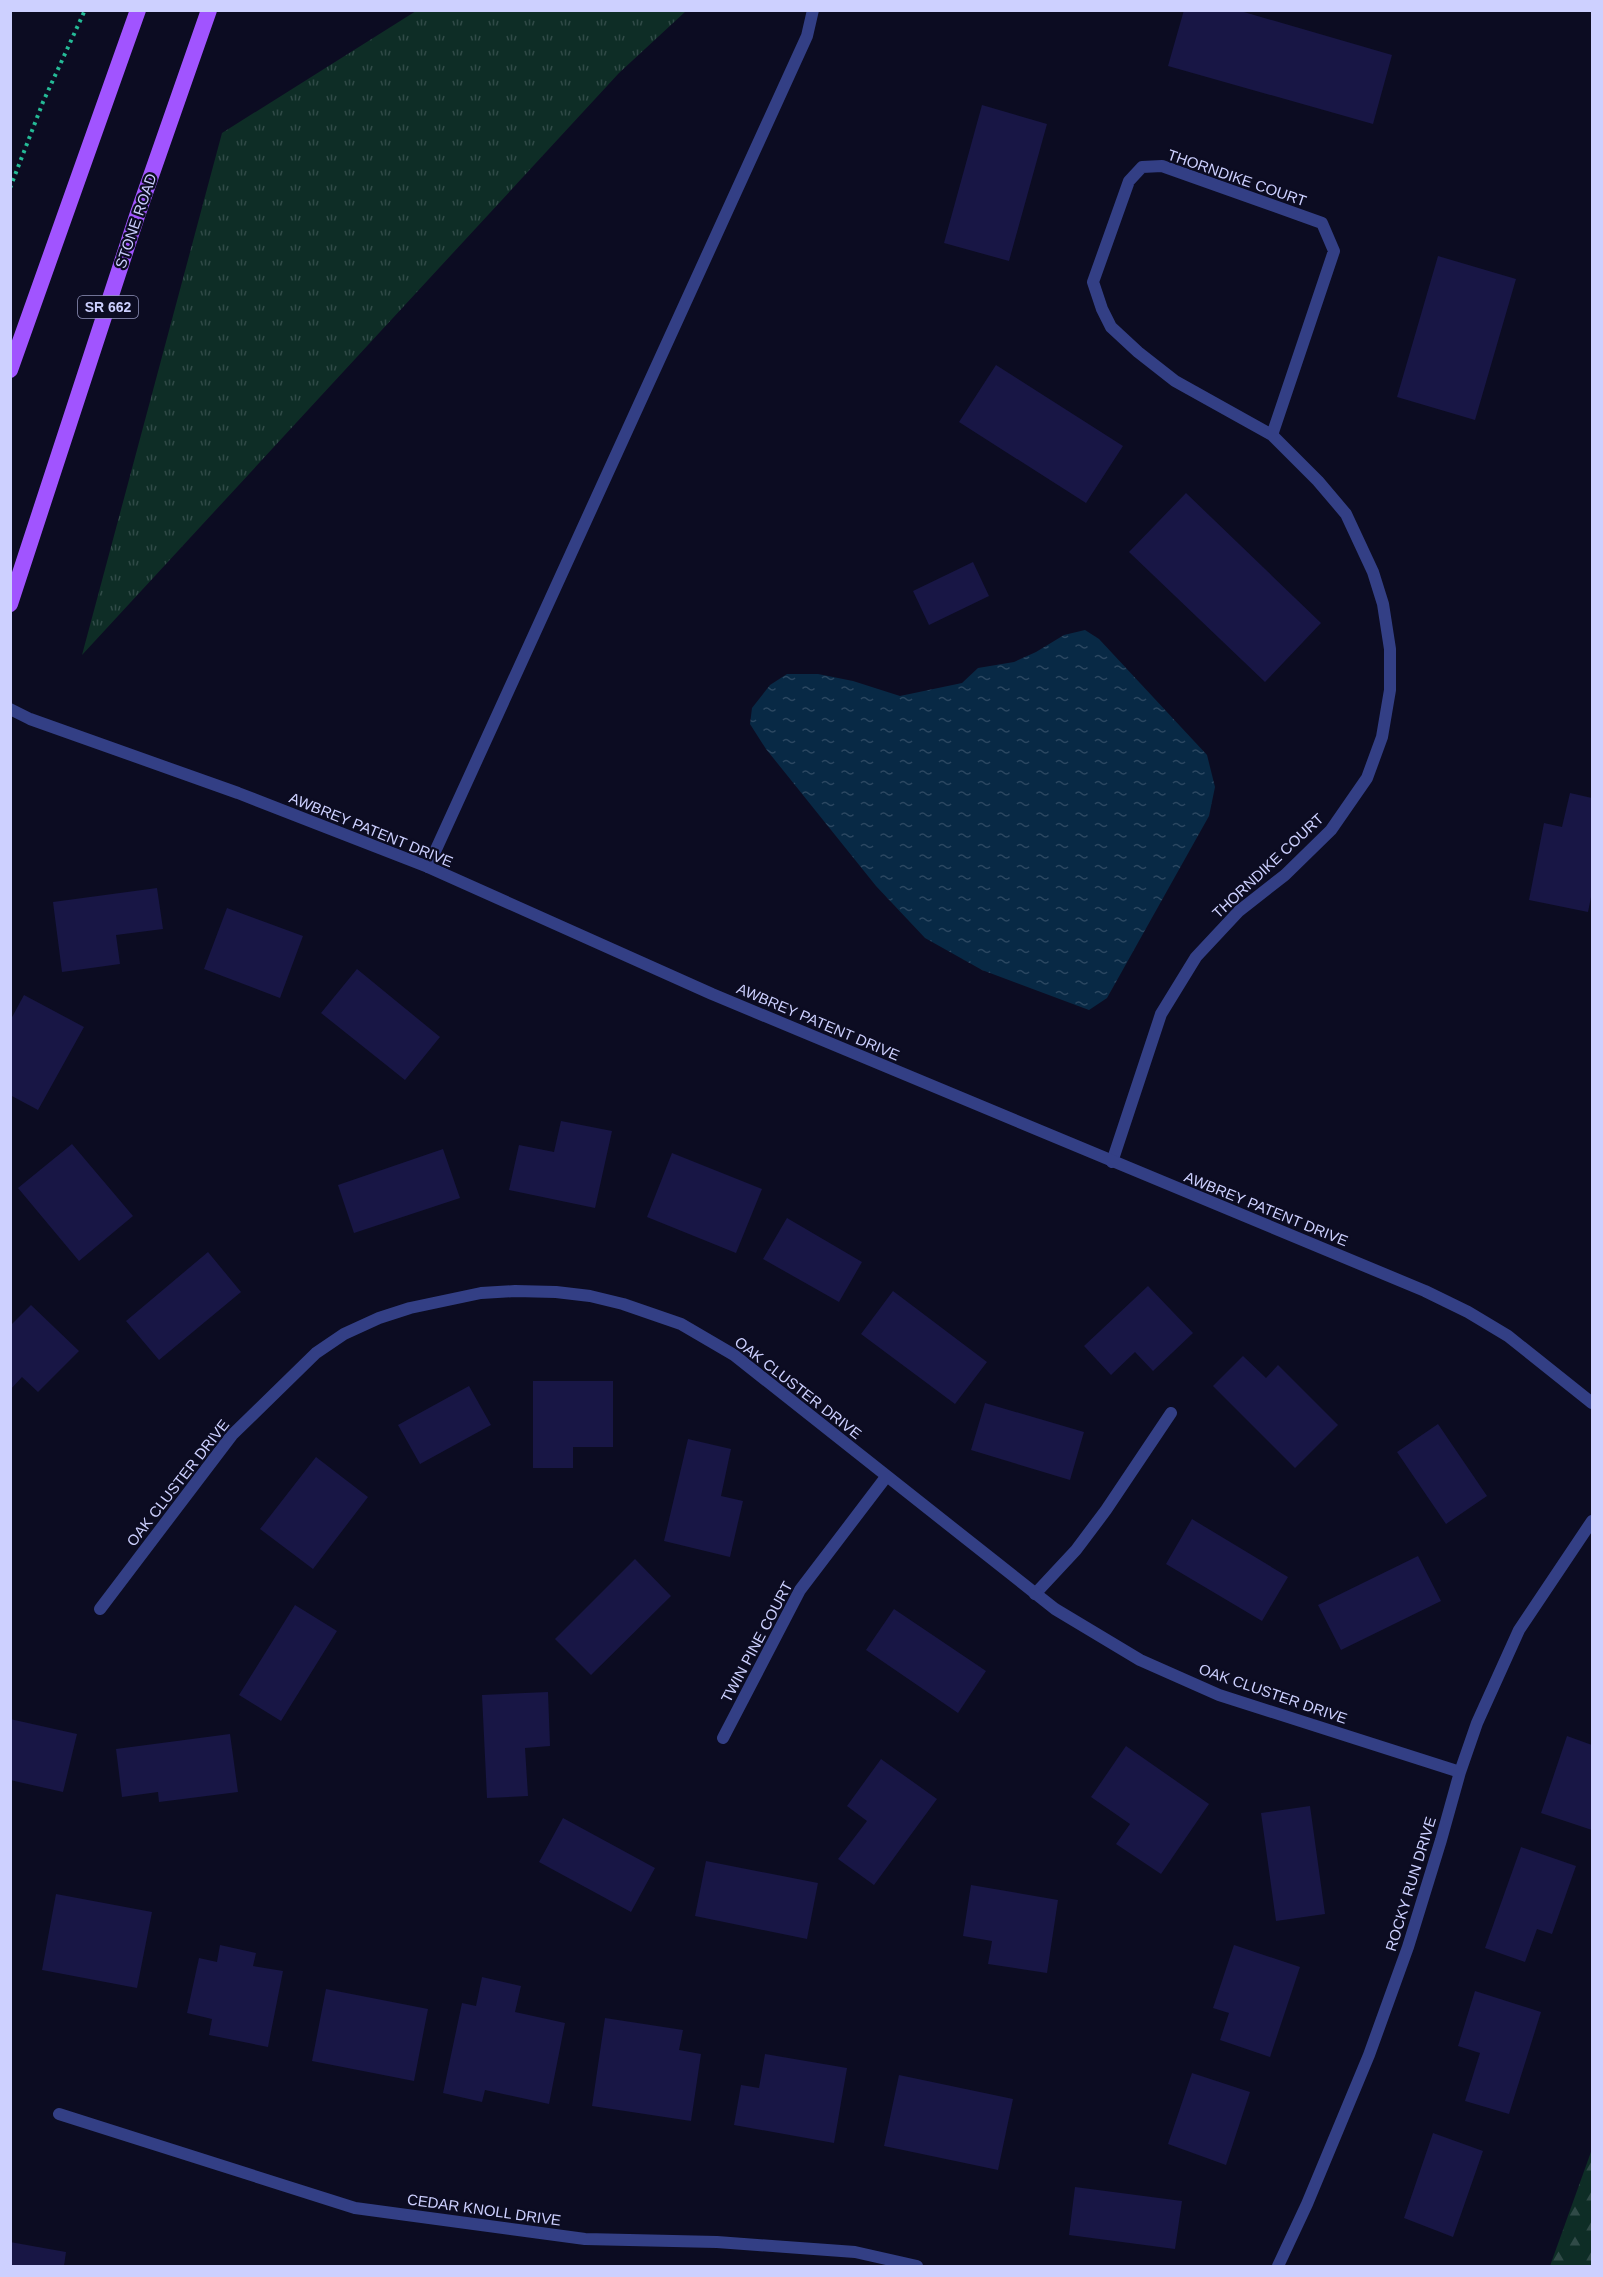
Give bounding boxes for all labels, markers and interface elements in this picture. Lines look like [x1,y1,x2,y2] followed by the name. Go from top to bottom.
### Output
[1166,146,1309,209] street label: THORNDIKE COURT
[111,171,160,270] street label: STONE ROAD
[78,296,138,318] road number: SR 662
[287,789,456,870] street label: AWBREY PATENT DRIVE
[1209,810,1327,921] street label: THORNDIKE COURT
[734,980,902,1064] street label: AWBREY PATENT DRIVE
[1182,1168,1351,1249] street label: AWBREY PATENT DRIVE
[732,1333,865,1442] street label: OAK CLUSTER DRIVE
[123,1416,232,1549] street label: OAK CLUSTER DRIVE
[717,1578,796,1705] street label: TWIN PINE COURT
[1197,1660,1350,1727] street label: OAK CLUSTER DRIVE
[1382,1815,1439,1953] street label: ROCKY RUN DRIVE
[406,2190,562,2229] street label: CEDAR KNOLL DRIVE

